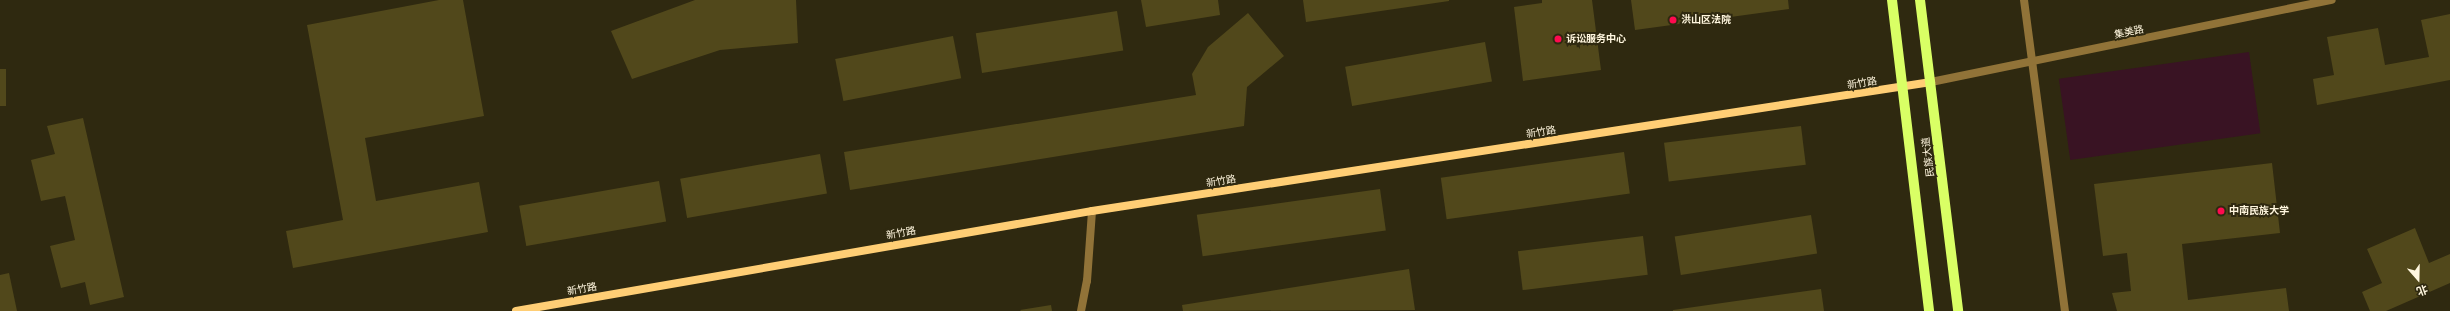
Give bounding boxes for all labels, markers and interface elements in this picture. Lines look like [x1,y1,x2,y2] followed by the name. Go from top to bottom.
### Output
[1681,14,1731,26] place label: 洪山区法院
[1668,15,1678,25] marker: 洪山区法院
[2113,23,2145,41] street label: 集美路
[1566,33,1626,45] place label: 诉讼服务中心
[1553,34,1563,44] marker: 诉讼服务中心
[1846,75,1878,91] street label: 新竹路
[1525,124,1557,140] street label: 新竹路
[1920,136,1936,178] street label: 民族大道
[1205,173,1237,189] street label: 新竹路
[2229,205,2289,217] place label: 中南民族大学
[2216,206,2226,216] marker: 中南民族大学
[885,224,917,242] street label: 新竹路
[2398,259,2438,299] north arrow
[566,280,598,298] street label: 新竹路
[2414,281,2430,300] text: 北

